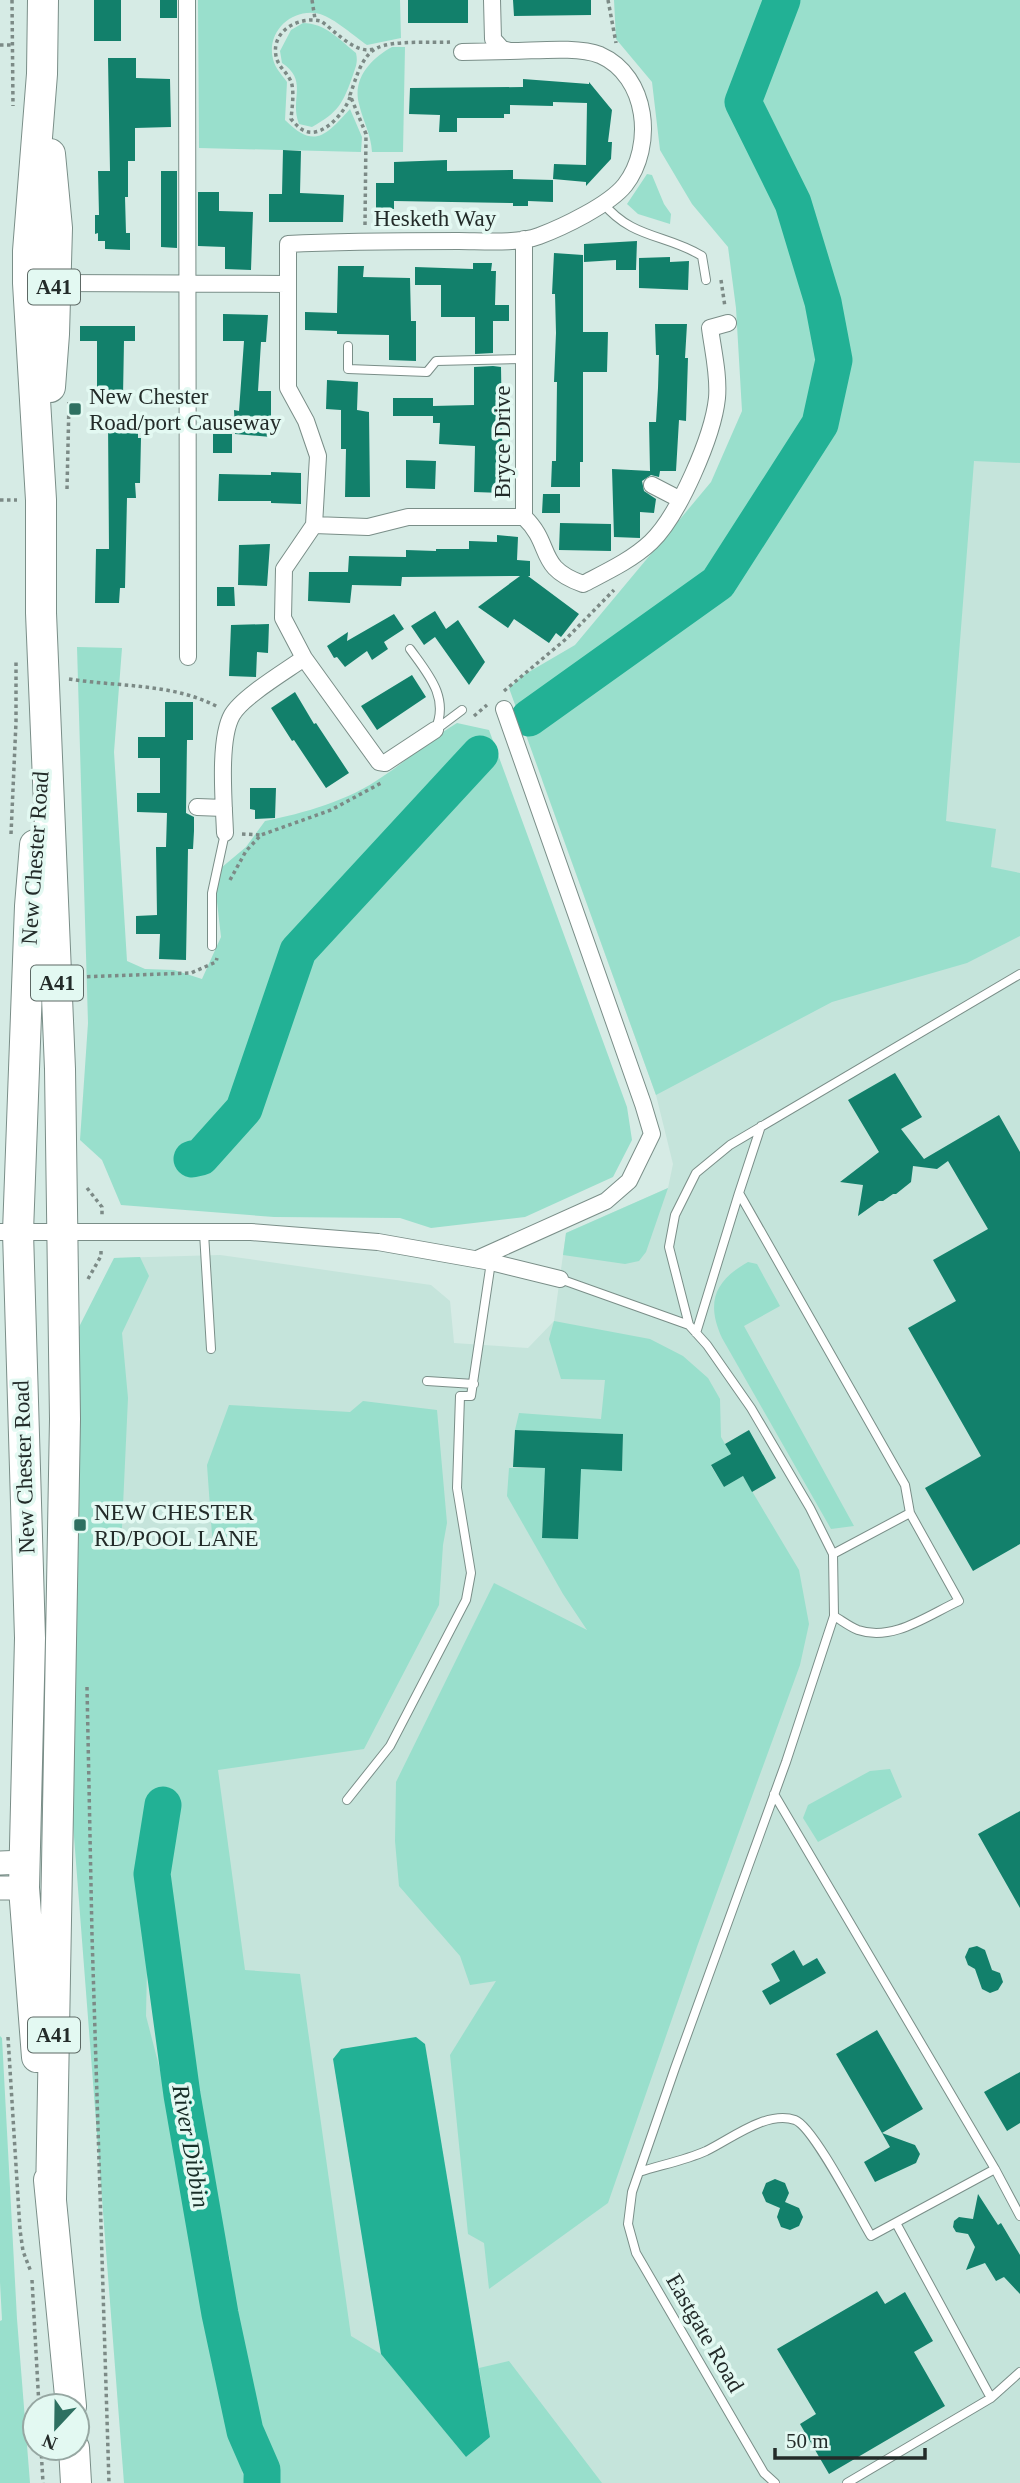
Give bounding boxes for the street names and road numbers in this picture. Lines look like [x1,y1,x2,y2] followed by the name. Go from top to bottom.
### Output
[374,206,497,231] street label: Hesketh Way
[28,270,80,304] road number: A41
[490,385,515,499] street label: Bryce Drive
[16,770,54,946] street label: New Chester Road
[31,965,83,1000] road number: A41
[8,1379,40,1554] street label: New Chester Road
[28,2018,80,2052] road number: A41
[661,2269,749,2397] street label: Eastgate Road

